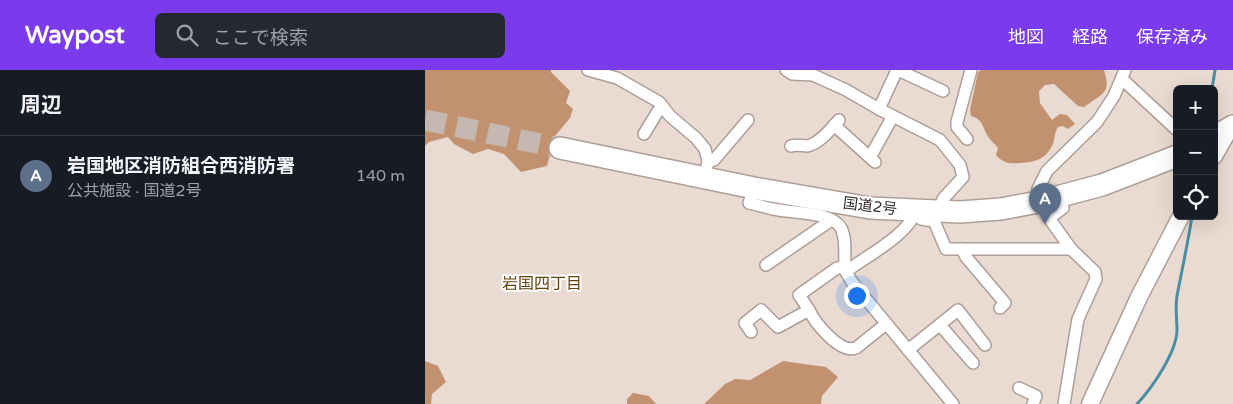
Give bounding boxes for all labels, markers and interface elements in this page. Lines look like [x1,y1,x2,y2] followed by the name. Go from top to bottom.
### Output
[155,13,505,58] search box
[25,21,125,50] text: Waypost
[173,21,201,49] icon: search
[1008,26,1044,48] text: 地図
[1072,26,1108,48] text: 経路
[1136,26,1208,48] text: 保存済み
[213,27,308,49] text: ここで検索
[1173,85,1218,220] map controls
[1173,85,1218,130] button: +
[20,93,62,118] text: 周辺
[1173,130,1218,175] button: −
[67,155,295,177] text: 岩国地区消防組合西消防署
[30,166,42,186] text: A
[356,166,405,186] text: 140 m
[1173,175,1218,220] button: locate
[67,181,202,201] text: 公共施設 · 国道2号
[1029,183,1061,224] pin: A
[842,194,898,218] street label: 国道2号
[502,274,582,294] district label: 岩国四丁目
[844,283,870,309] your location

